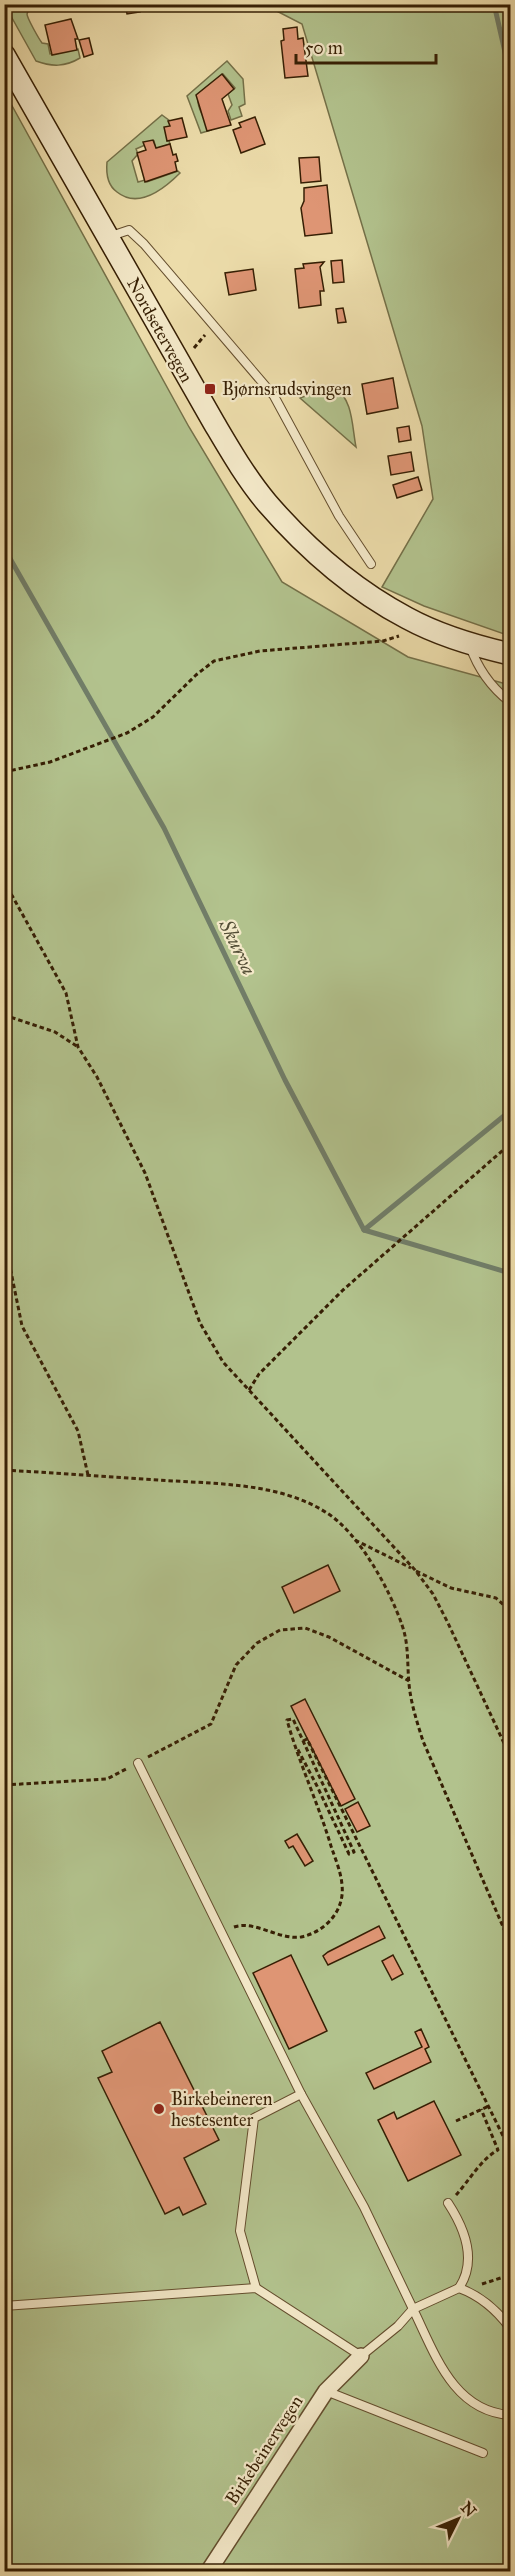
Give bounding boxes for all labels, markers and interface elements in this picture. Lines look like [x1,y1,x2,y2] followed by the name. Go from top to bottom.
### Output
[296,27,436,65] scale bar
[305,37,343,59] text: 50 m
[121,274,198,387] street label: Nordsetervegen
[222,378,352,401] place label: Bjørnsrudsvingen
[203,382,217,396] marker: Bjørnsrudsvingen
[214,915,262,979] water label: Skurva
[171,2088,273,2131] place label: Birkebeineren hestesenter
[152,2102,166,2116] marker: Birkebeineren hestesenter
[220,2391,309,2509] street label: Birkebeinervegen
[428,2489,488,2549] north arrow
[457,2498,480,2521] text: N

